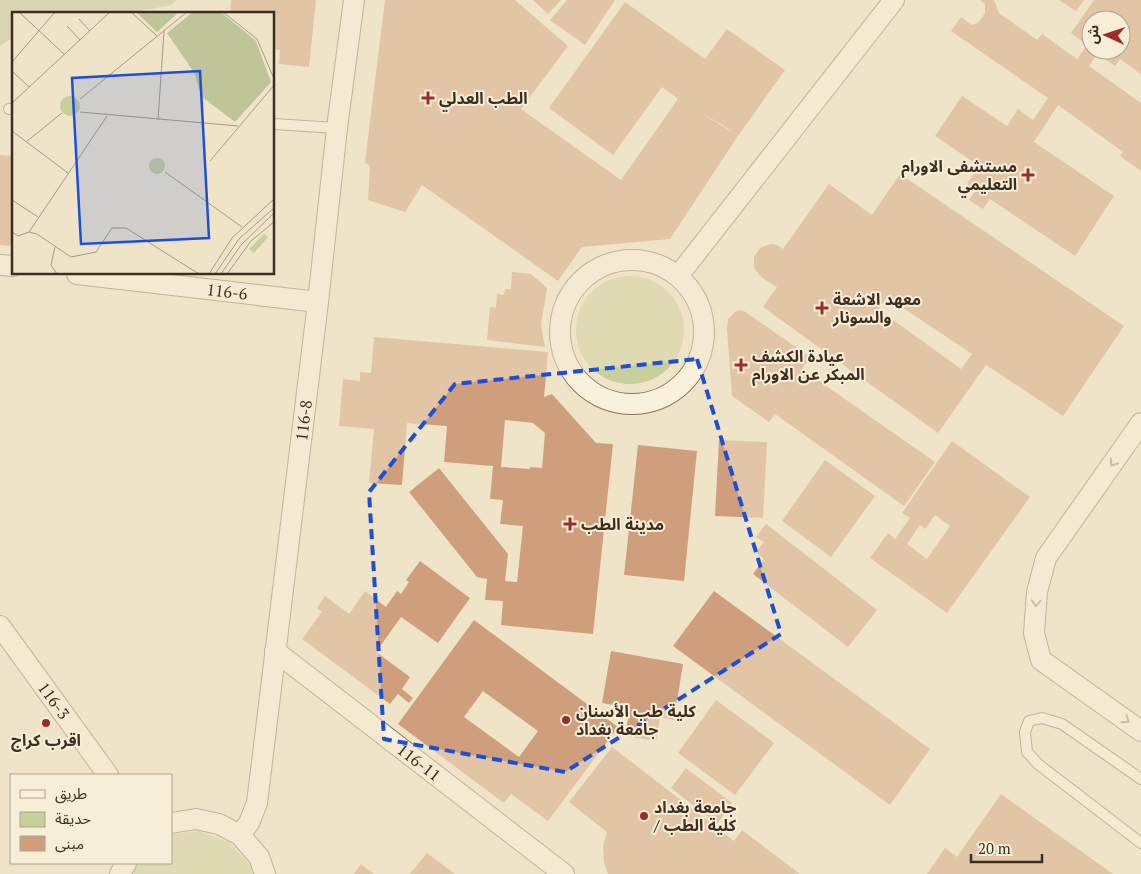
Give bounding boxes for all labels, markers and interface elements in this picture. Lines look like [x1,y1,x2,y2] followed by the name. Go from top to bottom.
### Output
[1081,10,1131,60] north arrow
[12,12,275,275] inset map
[1083,24,1103,44] text: ش
[439,87,528,112] place label: الطب العدلي
[421,91,435,105] marker: الطب العدلي
[901,155,1017,198] place label: مستشفى الاورام التعليمي
[1021,168,1035,182] marker: مستشفى الاورام التعليمي
[205,278,249,305] street label: 116-6
[832,288,921,328] place label: معهد الاشعة والسونار
[815,301,829,315] marker: معهد الاشعة والسونار
[752,345,865,386] place label: عيادة الكشف المبكر عن الاورام
[734,358,748,372] marker: عيادة الكشف المبكر عن الاورام
[290,399,317,442] street label: 116-8
[1110,457,1119,467] one-way arrow
[581,513,664,535] place label: مدينة الطب
[563,517,577,531] marker: مدينة الطب
[1031,599,1041,607] one-way arrow
[33,677,75,724] street label: 116-3
[576,700,696,740] place label: كلية طب الأسنان جامعة بغداد
[560,714,572,726] marker: كلية طب الأسنان جامعة بغداد
[1121,714,1130,723] one-way arrow
[40,717,52,729] marker: اقرب كراج
[11,729,81,752] place label: اقرب كراج
[393,738,445,786] street label: 116-11
[10,774,172,864] legend
[55,783,87,804] text: طريق
[653,796,737,836] place label: جامعة بغداد / كلية الطب
[55,808,91,828] text: حديقة
[638,810,650,822] marker: جامعة بغداد / كلية الطب
[971,832,1042,864] scale bar
[55,833,84,853] text: مبنى
[978,838,1011,858] text: 20 m

